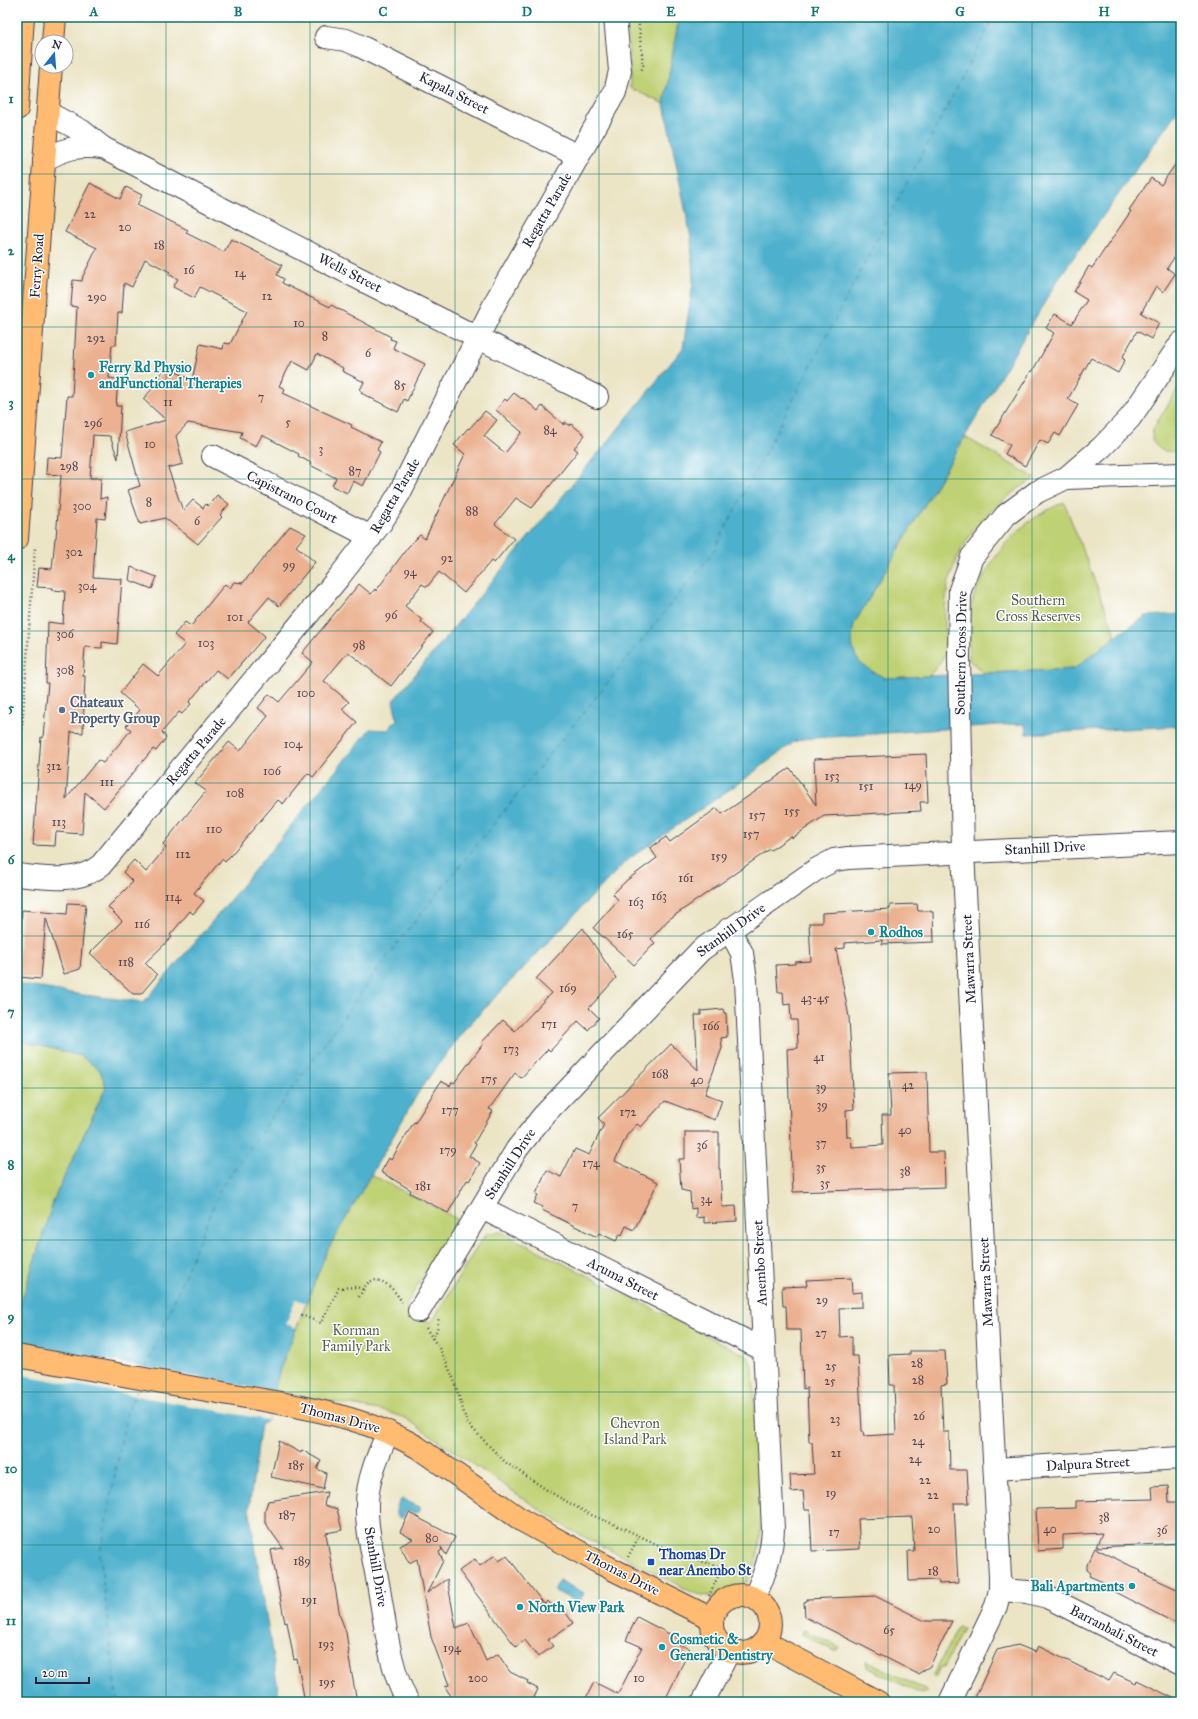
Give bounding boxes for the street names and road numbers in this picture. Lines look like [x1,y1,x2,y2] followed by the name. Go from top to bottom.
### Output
[416,68,492,118] street label: Kapala Street
[518,169,576,251] street label: Regatta Parade
[26,233,48,299] street label: Ferry Road
[315,250,385,296] street label: Wells Street
[366,455,424,537] street label: Regatta Parade
[244,467,340,527] street label: Capistrano Court
[951,590,971,715] street label: Southern Cross Drive
[162,713,230,789] street label: Regatta Parade
[1004,837,1086,859] street label: Stanhill Drive
[693,899,769,961] street label: Stanhill Drive
[958,914,980,1004] street label: Mawarra Street
[481,1125,539,1203] street label: Stanhill Drive
[749,1219,771,1308] street label: Anembo Street
[975,1237,997,1327] street label: Mawarra Street
[584,1253,662,1304] street label: Aruma Street
[298,1399,382,1437] street label: Thomas Drive
[1046,1453,1131,1475] street label: Dalpura Street
[361,1526,391,1609] street label: Stanhill Drive
[581,1547,663,1599] street label: Thomas Drive
[1067,1601,1161,1661] street label: Barranbali Street

